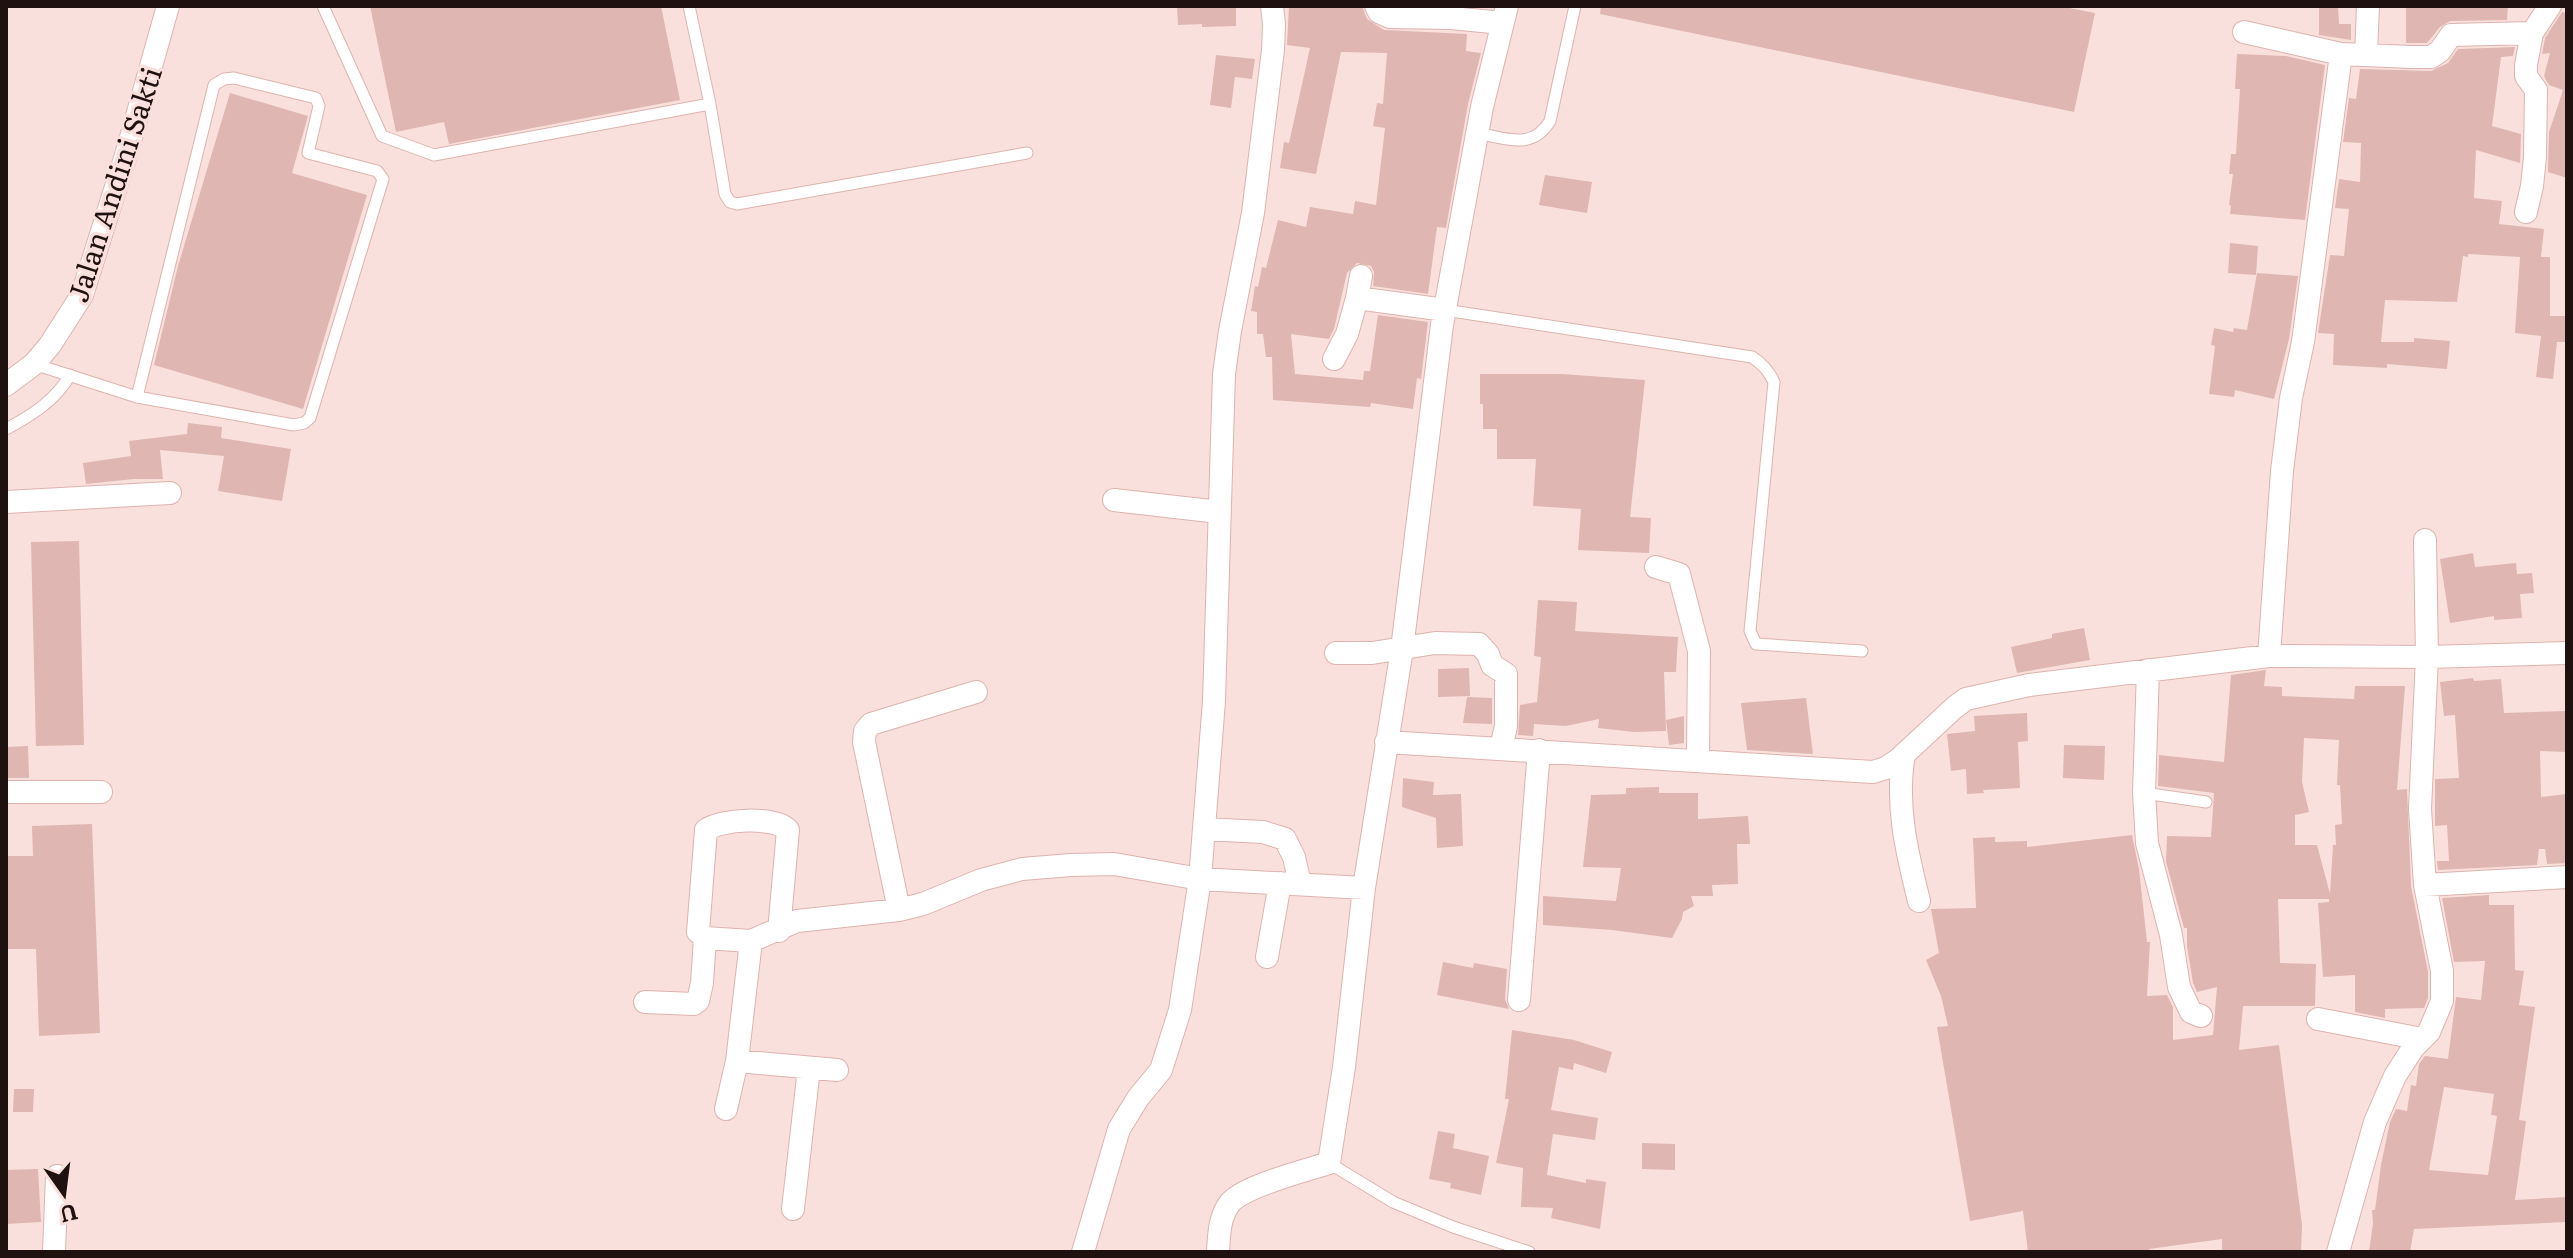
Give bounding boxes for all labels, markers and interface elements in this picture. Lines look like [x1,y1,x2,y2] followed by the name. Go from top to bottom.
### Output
[55,61,171,307] street label: Jalan Andini Sakti
[24,1154,104,1234] north arrow
[57,1197,82,1233] text: U

